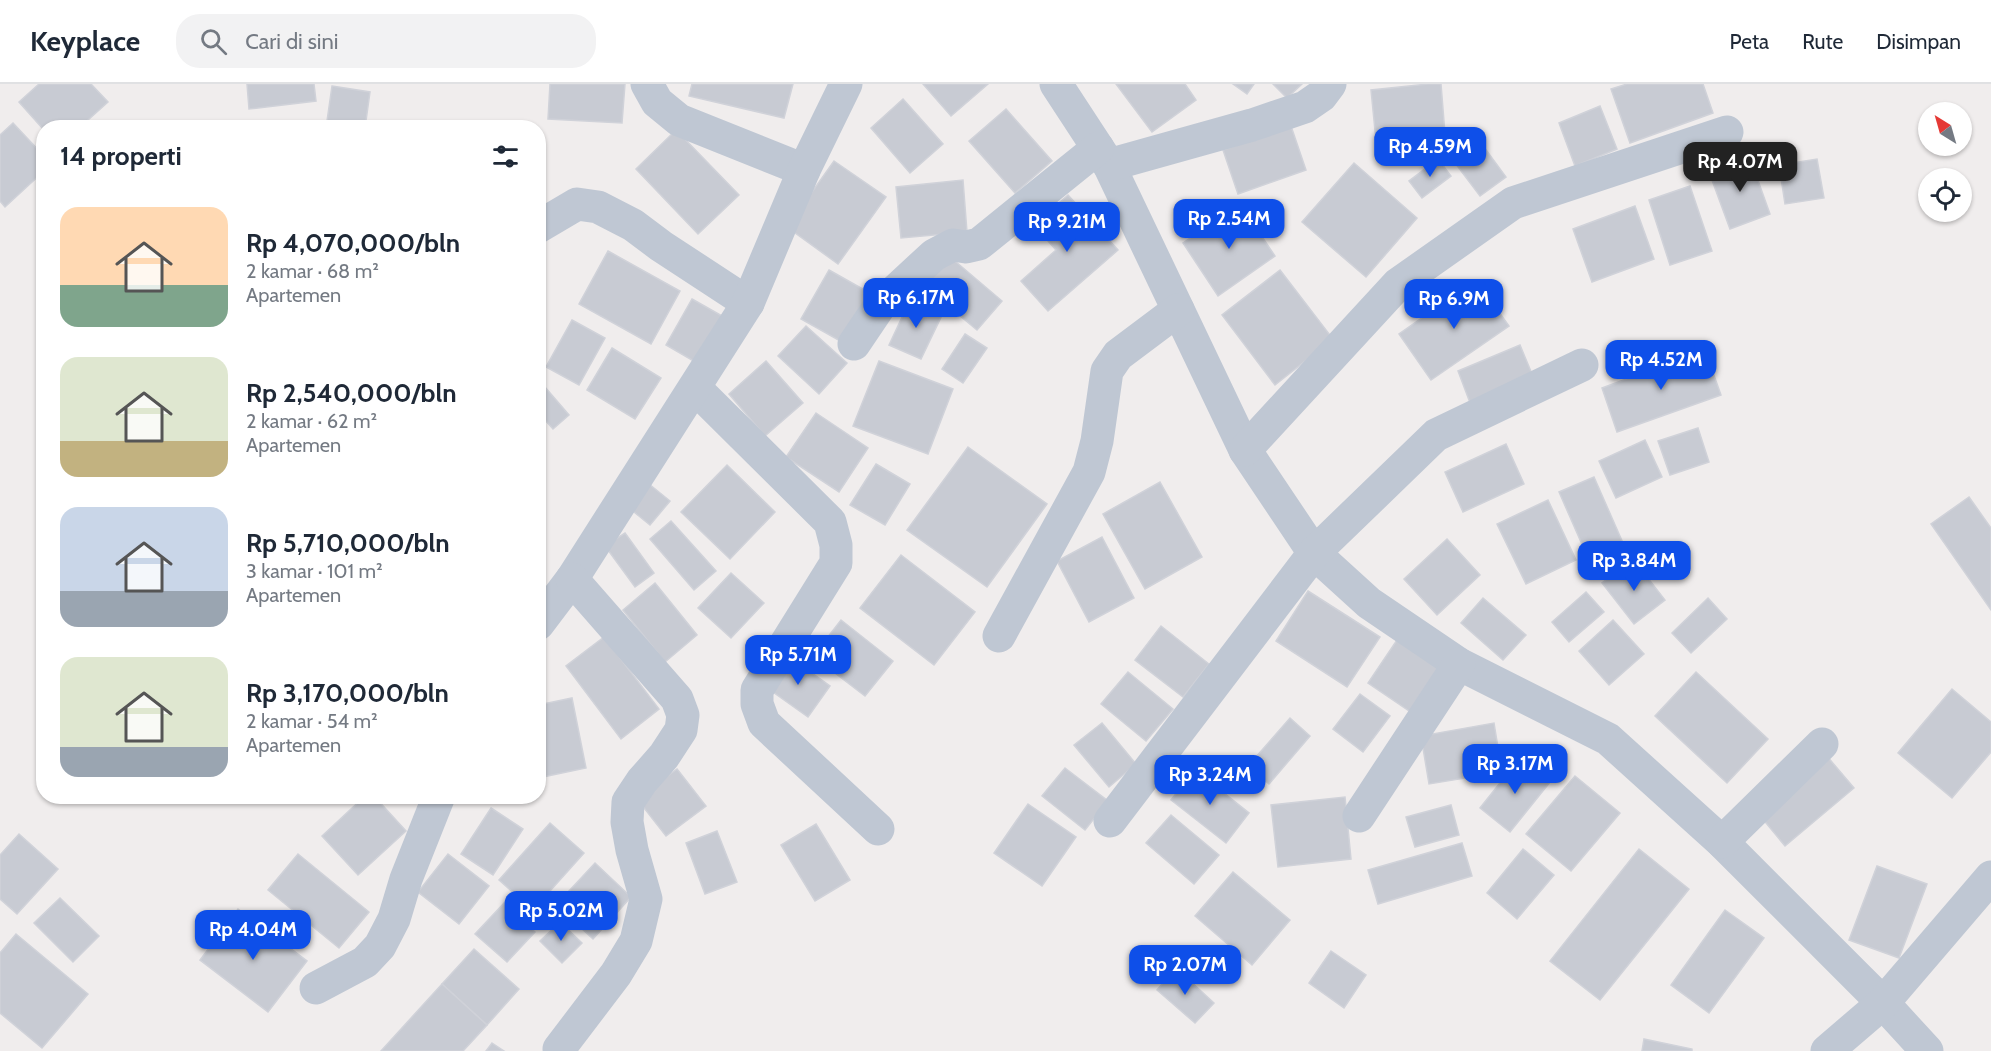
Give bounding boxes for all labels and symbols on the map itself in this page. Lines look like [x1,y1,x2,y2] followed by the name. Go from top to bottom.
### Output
[1918,102,1972,156] north arrow
[1368,127,1492,178] pin: Rp 4.59M
[1678,142,1802,193] pin: Rp 4.07M
[1167,199,1291,250] pin: Rp 2.54M
[1005,202,1129,253] pin: Rp 9.21M
[854,278,978,329] pin: Rp 6.17M
[1399,279,1509,330] pin: Rp 6.9M
[1599,340,1723,391] pin: Rp 4.52M
[1572,541,1696,592] pin: Rp 3.84M
[736,635,860,686] pin: Rp 5.71M
[1453,744,1577,795] pin: Rp 3.17M
[1148,755,1272,806] pin: Rp 3.24M
[499,891,623,942] pin: Rp 5.02M
[191,910,315,961] pin: Rp 4.04M
[1123,945,1247,996] pin: Rp 2.07M

